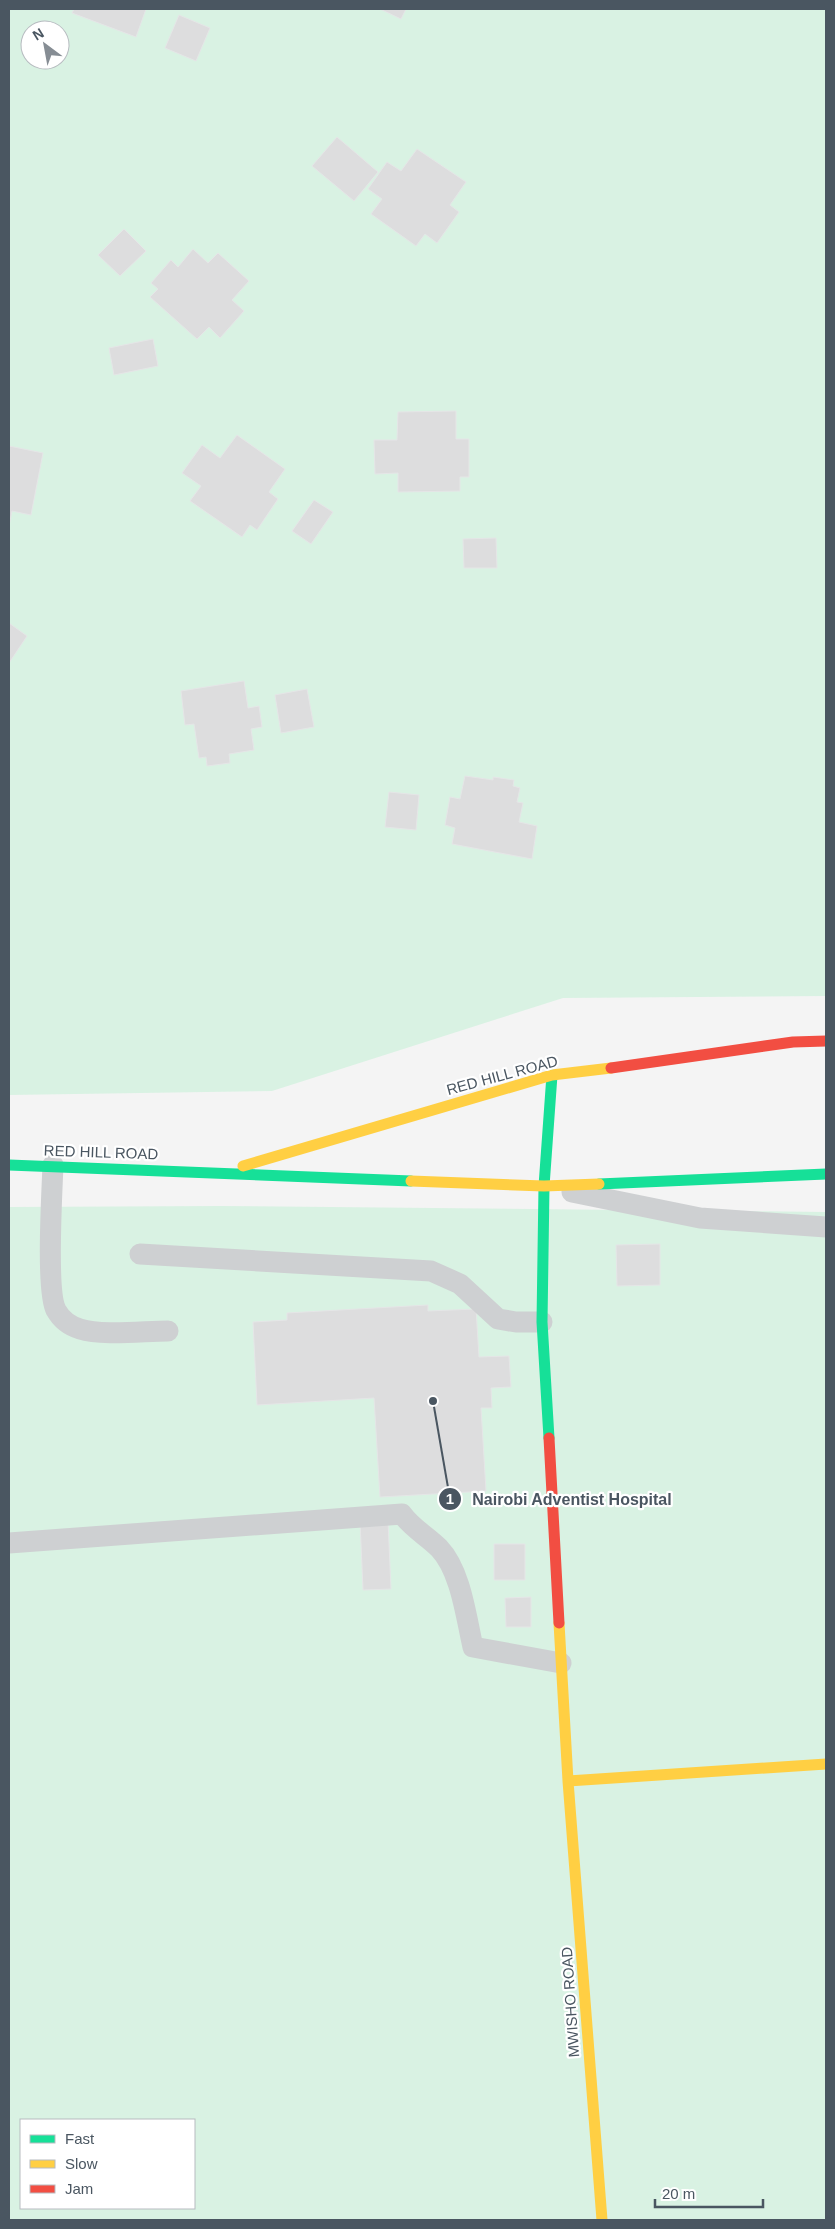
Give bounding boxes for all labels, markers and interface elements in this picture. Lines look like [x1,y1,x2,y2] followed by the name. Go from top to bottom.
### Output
[20,20,70,70] north arrow
[30,25,47,43] text: N
[445,1052,560,1098] street label: RED HILL ROAD
[43,1142,159,1162] street label: RED HILL ROAD
[437,1483,682,1514] callout: Nairobi Adventist Hospital
[446,1490,454,1507] text: 1
[472,1491,672,1508] text: Nairobi Adventist Hospital
[558,1946,582,2058] street label: MWISHO ROAD
[20,2119,195,2209] legend
[65,2130,95,2147] text: Fast
[65,2155,98,2172] text: Slow
[655,2176,762,2208] scale bar
[65,2180,93,2197] text: Jam
[662,2185,695,2202] text: 20 m

